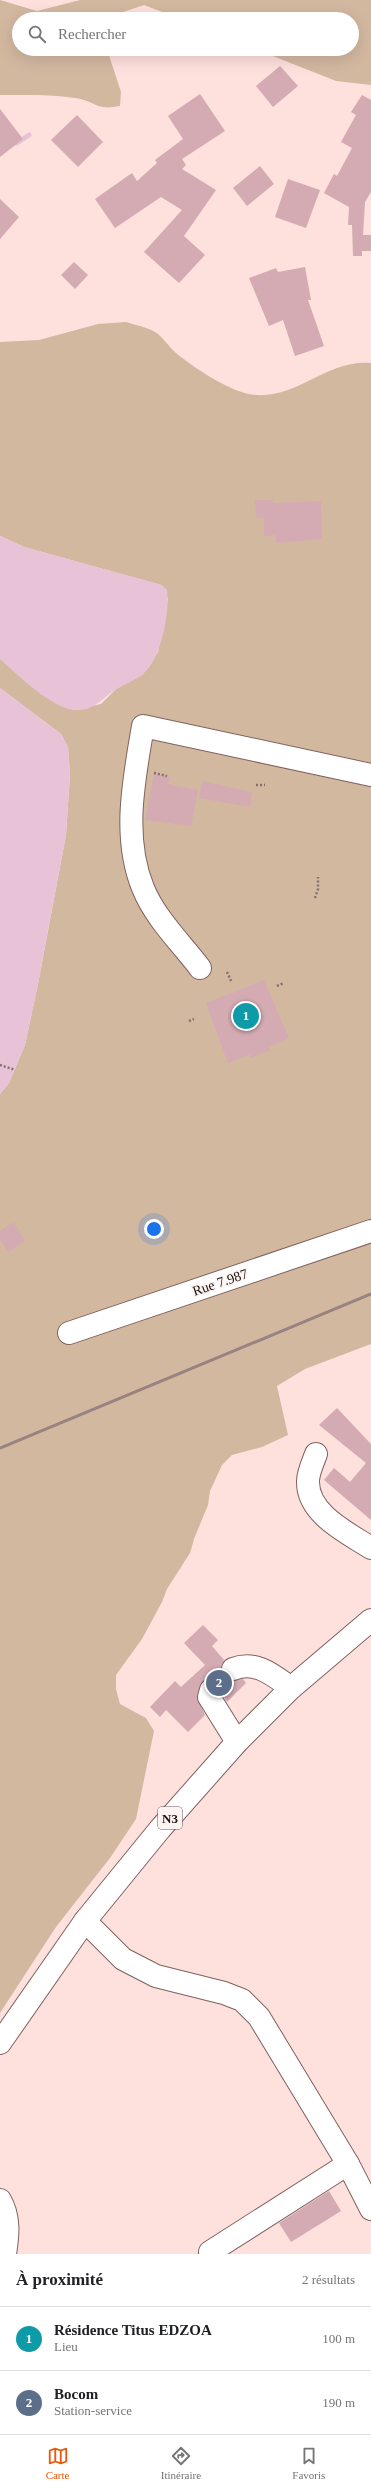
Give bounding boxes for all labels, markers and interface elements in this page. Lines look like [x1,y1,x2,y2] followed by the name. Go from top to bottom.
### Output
[12,12,359,56] search box
[26,23,48,45] icon: search
[58,26,126,42] text: Rechercher
[233,1001,259,1031] pin: 1
[144,1219,164,1239] your location
[191,1266,250,1299] street label: Rue 7.987
[206,1668,232,1698] pin: 2
[158,1807,182,1829] road number: N3
[16,2270,103,2289] text: À proximité
[302,2272,355,2287] text: 2 résultats
[54,2322,212,2338] text: Résidence Titus EDZOA
[26,2331,32,2346] text: 1
[322,2331,355,2346] text: 100 m
[54,2339,78,2354] text: Lieu
[54,2386,98,2402] text: Bocom
[26,2395,32,2410] text: 2
[322,2395,355,2410] text: 190 m
[54,2403,132,2418] text: Station-service
[46,2445,69,2481] tab: Carte
[161,2445,201,2481] tab: Itinéraire
[292,2445,325,2481] tab: Favoris

